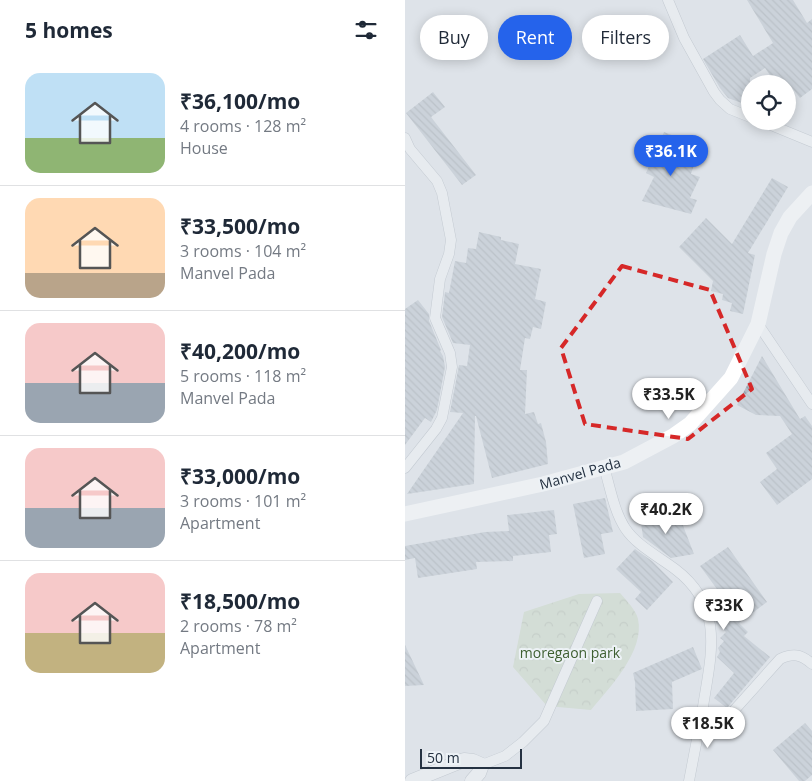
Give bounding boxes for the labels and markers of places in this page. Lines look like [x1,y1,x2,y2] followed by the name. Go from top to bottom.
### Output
[630,134,712,177] pin: ₹36.1K
[628,378,710,420] pin: ₹33.5K
[625,492,707,535] pin: ₹40.2K
[694,588,754,631] pin: ₹33K
[667,706,749,749] pin: ₹18.5K

